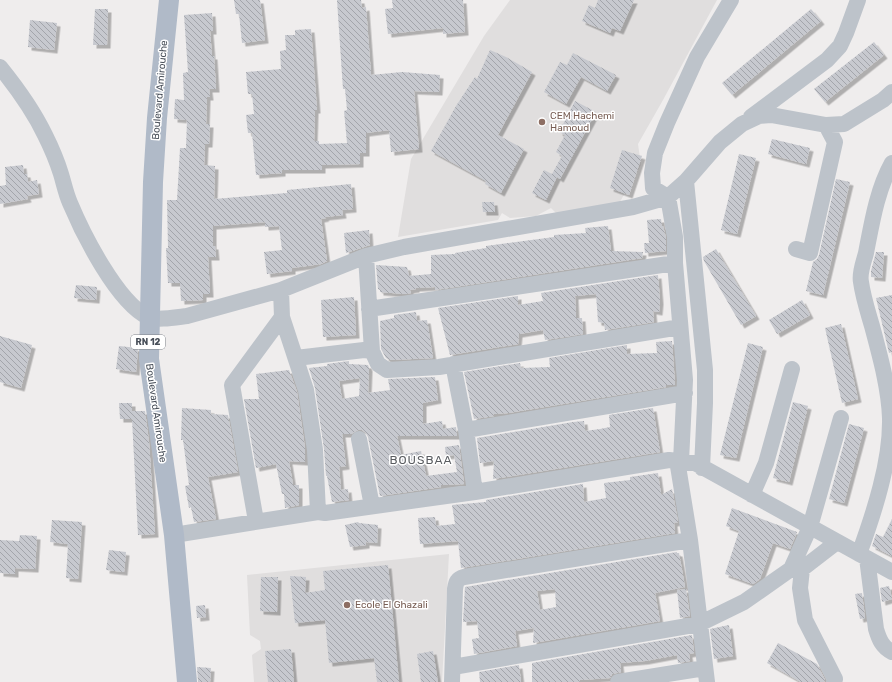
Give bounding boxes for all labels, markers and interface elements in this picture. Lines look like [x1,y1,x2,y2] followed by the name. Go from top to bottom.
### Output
[150,39,170,140] street label: Boulevard Amirouche
[550,110,614,134] place label: CEM Hachemi Hamoud
[537,117,547,127] marker: CEM Hachemi Hamoud
[131,335,165,349] road number: RN 12
[143,363,169,464] street label: Boulevard Amirouche
[389,453,453,467] district label: BOUSBAA
[355,599,428,611] place label: Ecole El Ghazali
[342,600,352,610] marker: Ecole El Ghazali

